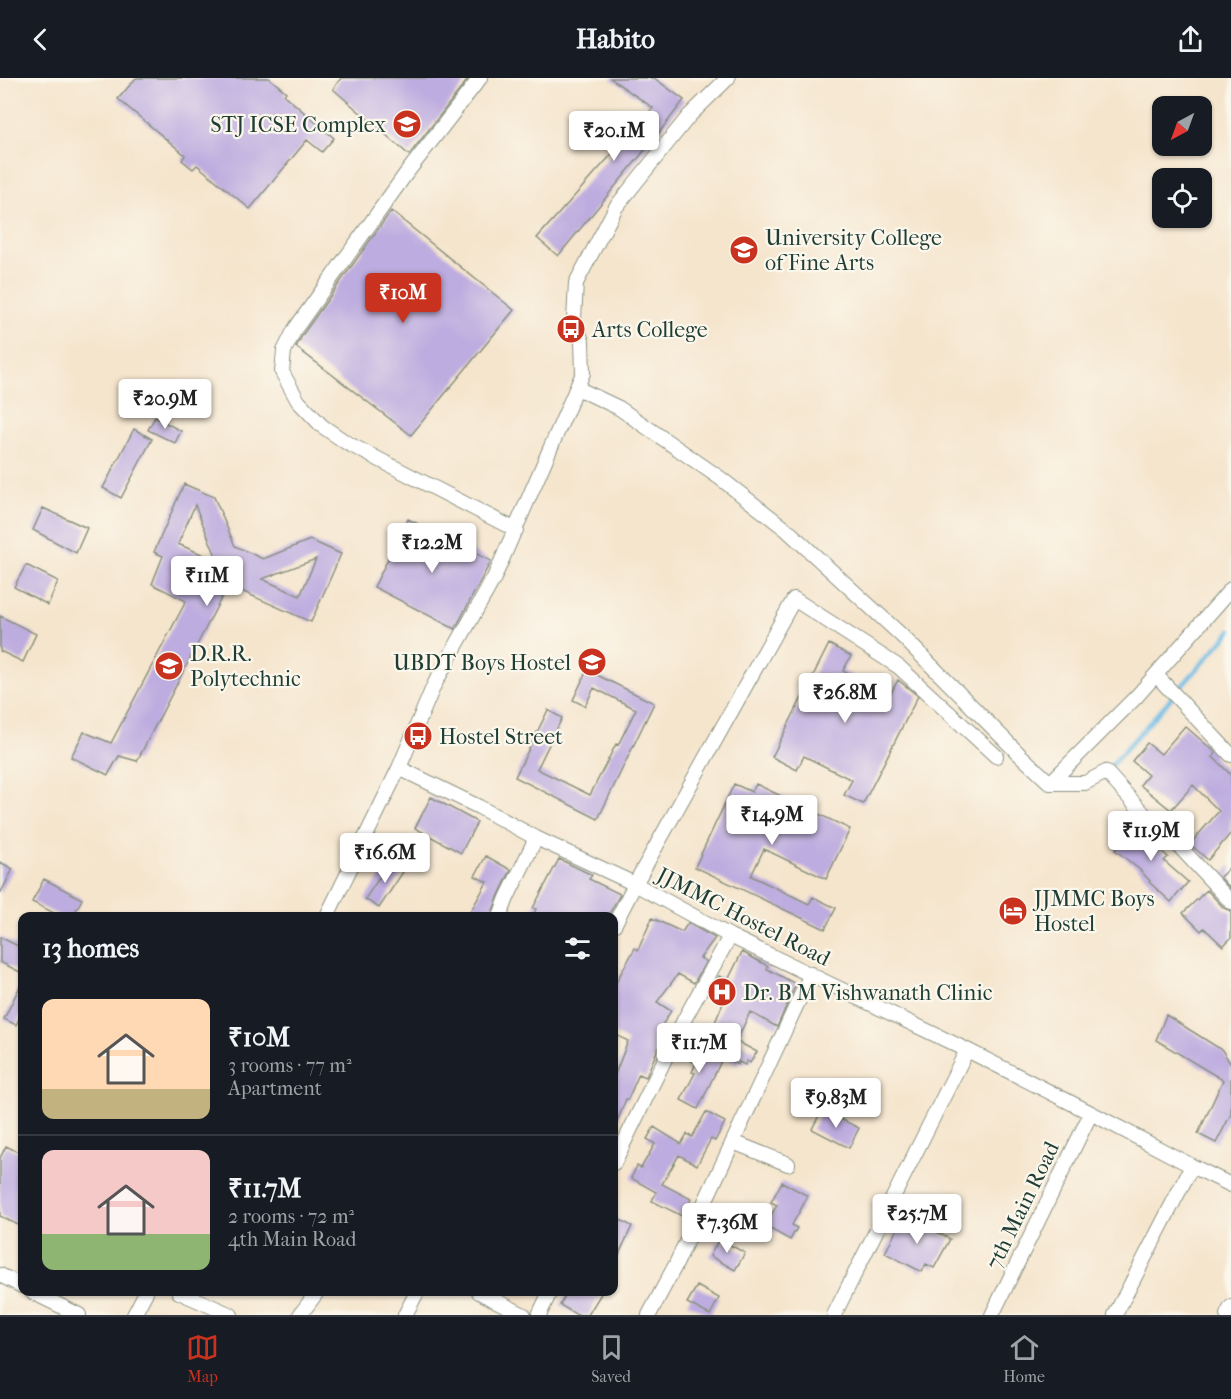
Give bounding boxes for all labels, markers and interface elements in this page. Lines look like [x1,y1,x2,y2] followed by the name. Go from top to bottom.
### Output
[24,23,57,56] icon: back
[576,23,655,55] text: Habito
[1174,23,1207,56] icon: share
[1152,96,1212,156] north arrow
[1152,96,1212,228] map controls
[391,108,423,140] school or university icon: STJ ICSE Complex
[565,111,663,162] pin: ₹20.1M
[210,112,387,138] place label: STJ ICSE Complex
[583,119,645,142] text: ₹20.1M
[1152,168,1212,228] button: locate
[765,225,942,276] place label: University College of Fine Arts
[728,234,760,266] school or university icon: University College of Fine Arts
[367,273,439,324] pin: ₹10M
[379,281,427,304] text: ₹10M
[555,313,587,345] bus stop icon: Arts College
[591,317,708,343] place label: Arts College
[116,379,214,430] pin: ₹20.9M
[132,387,198,410] text: ₹20.9M
[383,523,481,574] pin: ₹12.2M
[401,531,463,554] text: ₹12.2M
[171,556,243,607] pin: ₹11M
[185,564,229,587] text: ₹11M
[190,641,301,692] place label: D.R.R. Polytechnic
[576,646,608,678] school or university icon: UBDT Boys Hostel
[153,650,185,682] school or university icon: D.R.R. Polytechnic
[393,650,571,676] place label: UBDT Boys Hostel
[796,673,894,724] pin: ₹26.8M
[813,681,877,704] text: ₹26.8M
[402,720,434,752] bus stop icon: Hostel Street
[439,724,563,750] place label: Hostel Street
[723,795,821,846] pin: ₹14.9M
[740,803,804,826] text: ₹14.9M
[1102,811,1200,862] pin: ₹11.9M
[1122,819,1180,842] text: ₹11.9M
[336,833,434,884] pin: ₹16.6M
[354,841,416,864] text: ₹16.6M
[651,861,835,972] street label: JJMMC Hostel Road
[1032,886,1155,937] place label: JJMMC Boys Hostel
[997,895,1029,927] hotel icon: JJMMC Boys Hostel
[561,932,594,965] icon: filters
[42,933,139,964] text: 13 homes
[706,976,738,1008] hospital icon: Dr. B M Vishwanath Clinic
[743,980,993,1006] place label: Dr. B M Vishwanath Clinic
[228,1022,290,1053] text: ₹10M
[90,1023,162,1095] icon: home
[650,1023,748,1074] pin: ₹11.7M
[671,1031,727,1054] text: ₹11.7M
[228,1054,352,1077] text: 3 rooms · 77 m²
[228,1077,322,1100] text: Apartment
[787,1078,885,1129] pin: ₹9.83M
[805,1086,867,1109] text: ₹9.83M
[981,1136,1065,1274] street label: 7th Main Road
[228,1173,301,1204] text: ₹11.7M
[90,1174,162,1246] icon: home
[868,1194,966,1245] pin: ₹25.7M
[886,1202,948,1225] text: ₹25.7M
[678,1203,776,1254] pin: ₹7.36M
[228,1205,354,1228] text: 2 rooms · 72 m²
[696,1211,758,1234] text: ₹7.36M
[228,1228,356,1251] text: 4th Main Road
[186,1331,219,1386] tab: Map
[591,1331,631,1386] tab: Saved
[1003,1331,1045,1386] tab: Home

